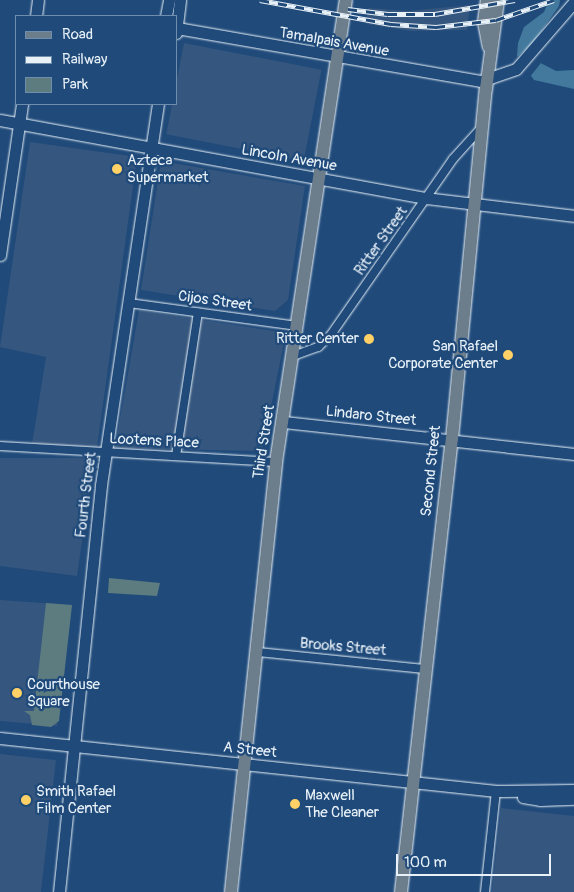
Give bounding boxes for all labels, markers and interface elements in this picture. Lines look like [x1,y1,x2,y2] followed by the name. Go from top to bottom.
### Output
[15,15,178,105] legend
[278,23,390,61] street label: Tamalpais Avenue
[62,25,93,44] text: Road
[62,50,107,69] text: Railway
[62,75,88,94] text: Park
[240,141,338,175] street label: Lincoln Avenue
[127,151,208,186] place label: Azteca Supermarket
[111,163,123,175] marker: Azteca Supermarket
[351,203,411,279] street label: Ritter Street
[177,287,253,315] street label: Cijos Street
[276,330,359,348] place label: Ritter Center
[363,333,375,345] marker: Ritter Center
[388,337,498,372] place label: San Rafael Corporate Center
[502,349,514,361] marker: San Rafael Corporate Center
[325,402,417,430] street label: Lindaro Street
[249,404,279,480] street label: Third Street
[417,425,445,517] street label: Second Street
[109,430,199,452] street label: Lootens Place
[72,451,100,539] street label: Fourth Street
[299,634,387,660] street label: Brooks Street
[27,675,100,710] place label: Courthouse Square
[11,687,23,699] marker: Courthouse Square
[222,738,278,762] street label: A Street
[36,782,116,817] place label: Smith Rafael Film Center
[305,786,379,821] place label: Maxwell The Cleaner
[20,794,32,806] marker: Smith Rafael Film Center
[289,798,301,810] marker: Maxwell The Cleaner
[399,844,554,876] scale bar
[404,853,447,872] text: 100 m

